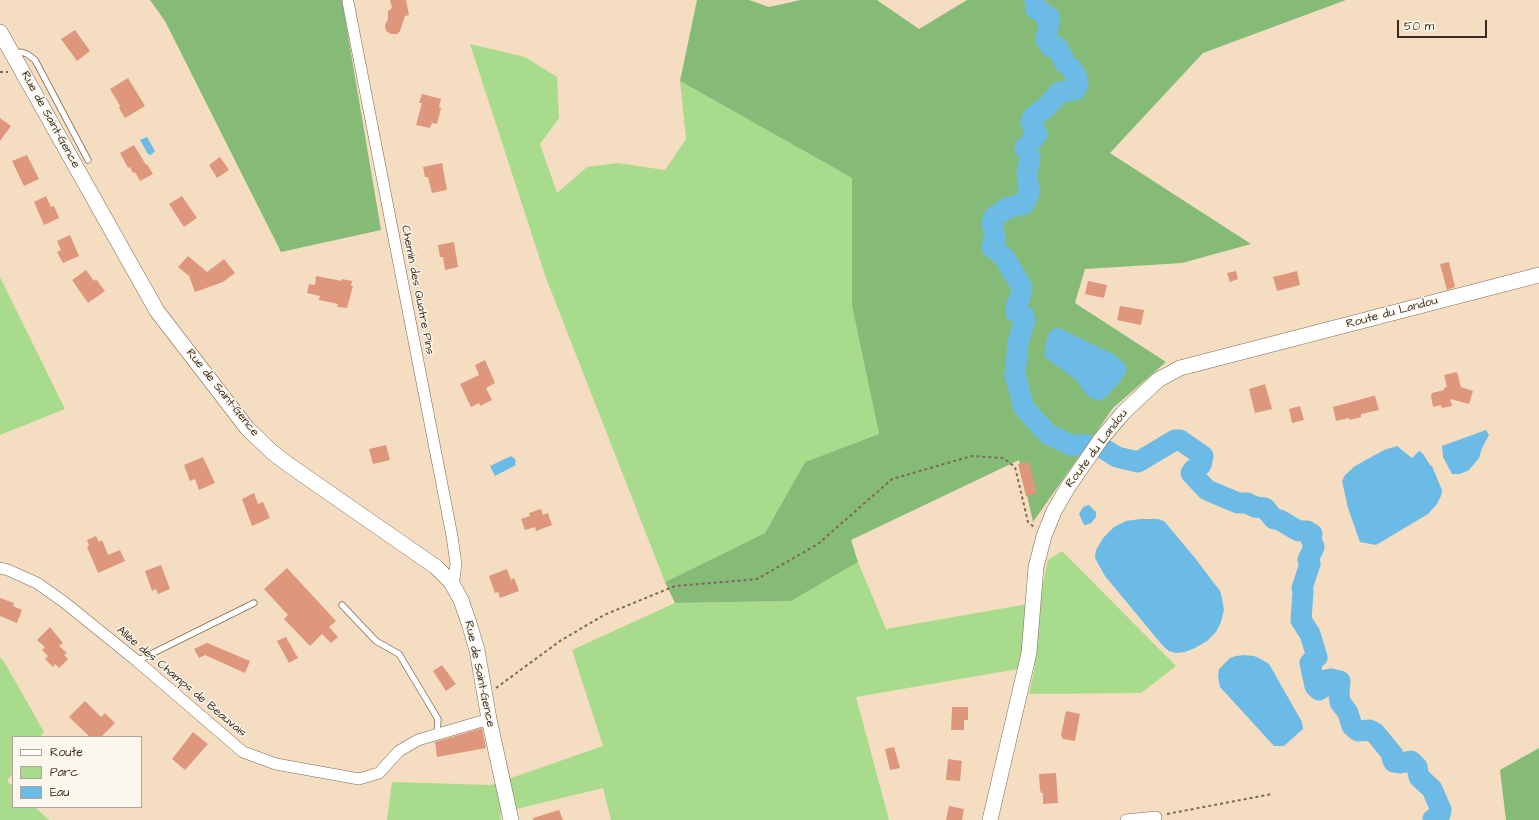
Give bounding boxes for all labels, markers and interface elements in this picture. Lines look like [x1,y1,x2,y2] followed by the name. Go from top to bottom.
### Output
[1399,12,1489,38] scale bar
[1404,18,1434,35] text: 50 m
[17,69,83,171] street label: Rue de Saint-Gence
[397,224,437,356] street label: Chemin des Quatre Pins
[1345,294,1439,332] street label: Route du Landou
[182,346,262,440] street label: Rue de Saint-Gence
[1063,407,1131,491] street label: Route du Landou
[461,619,497,729] street label: Rue de Saint-Gence
[113,623,249,741] street label: Allée des Champs de Beauvais
[12,736,142,808] legend
[50,744,83,761] text: Route
[50,764,78,781] text: Parc
[50,784,69,801] text: Eau

